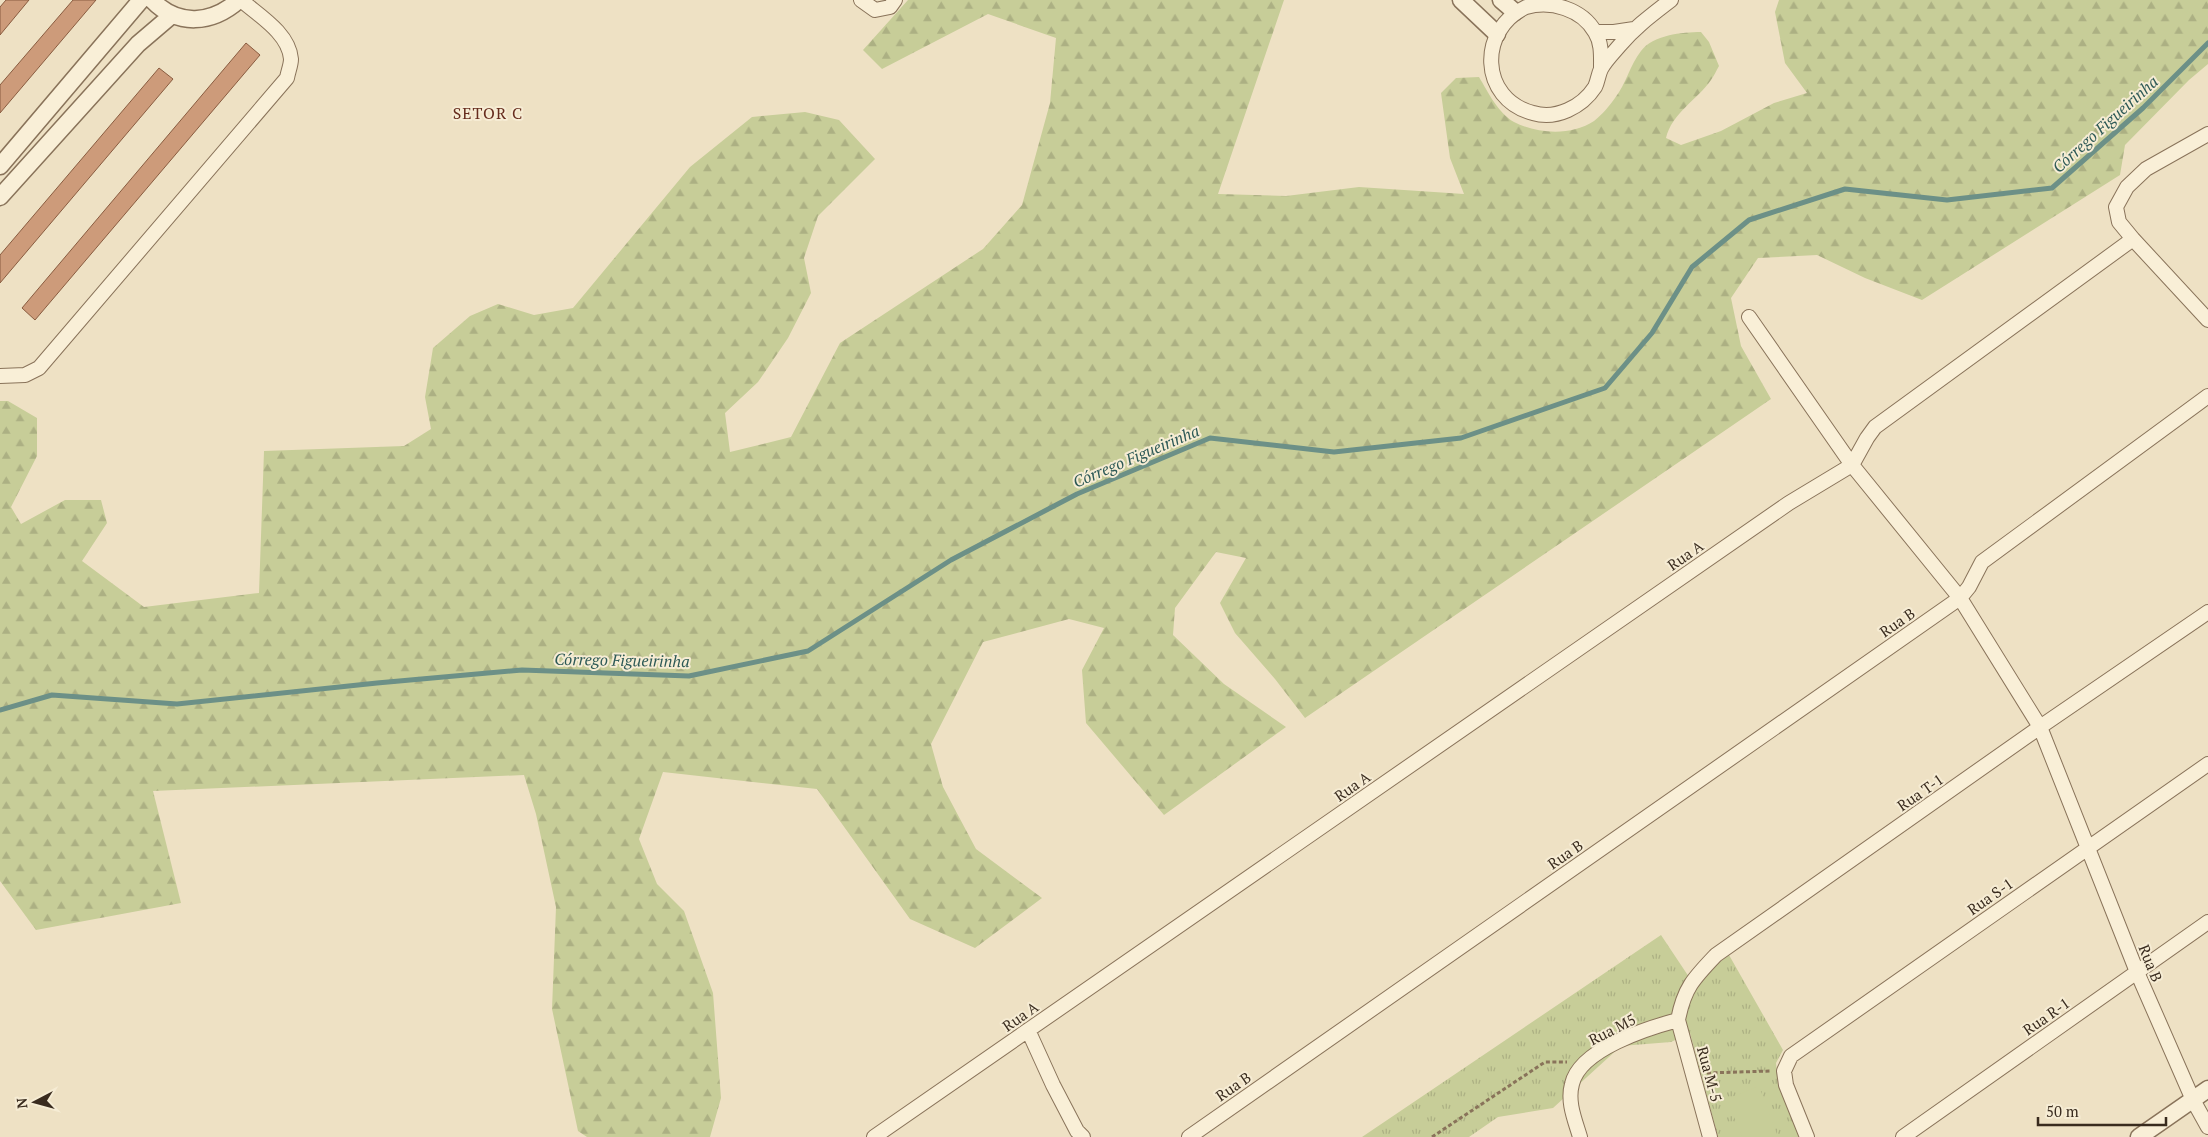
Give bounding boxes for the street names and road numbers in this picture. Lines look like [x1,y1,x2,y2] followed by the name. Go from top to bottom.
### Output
[1663,535,1707,574] street label: Rua A
[1875,603,1919,641] street label: Rua B
[1330,766,1374,805] street label: Rua A
[1893,769,1947,815] street label: Rua T-1
[1543,835,1587,873] street label: Rua B
[1963,873,2017,919] street label: Rua S-1
[2134,941,2168,985] street label: Rua B
[2019,993,2073,1039] street label: Rua R-1
[998,996,1042,1035] street label: Rua A
[1585,1009,1639,1049] street label: Rua M5
[1693,1044,1727,1104] street label: Rua M-5
[1211,1067,1255,1105] street label: Rua B

